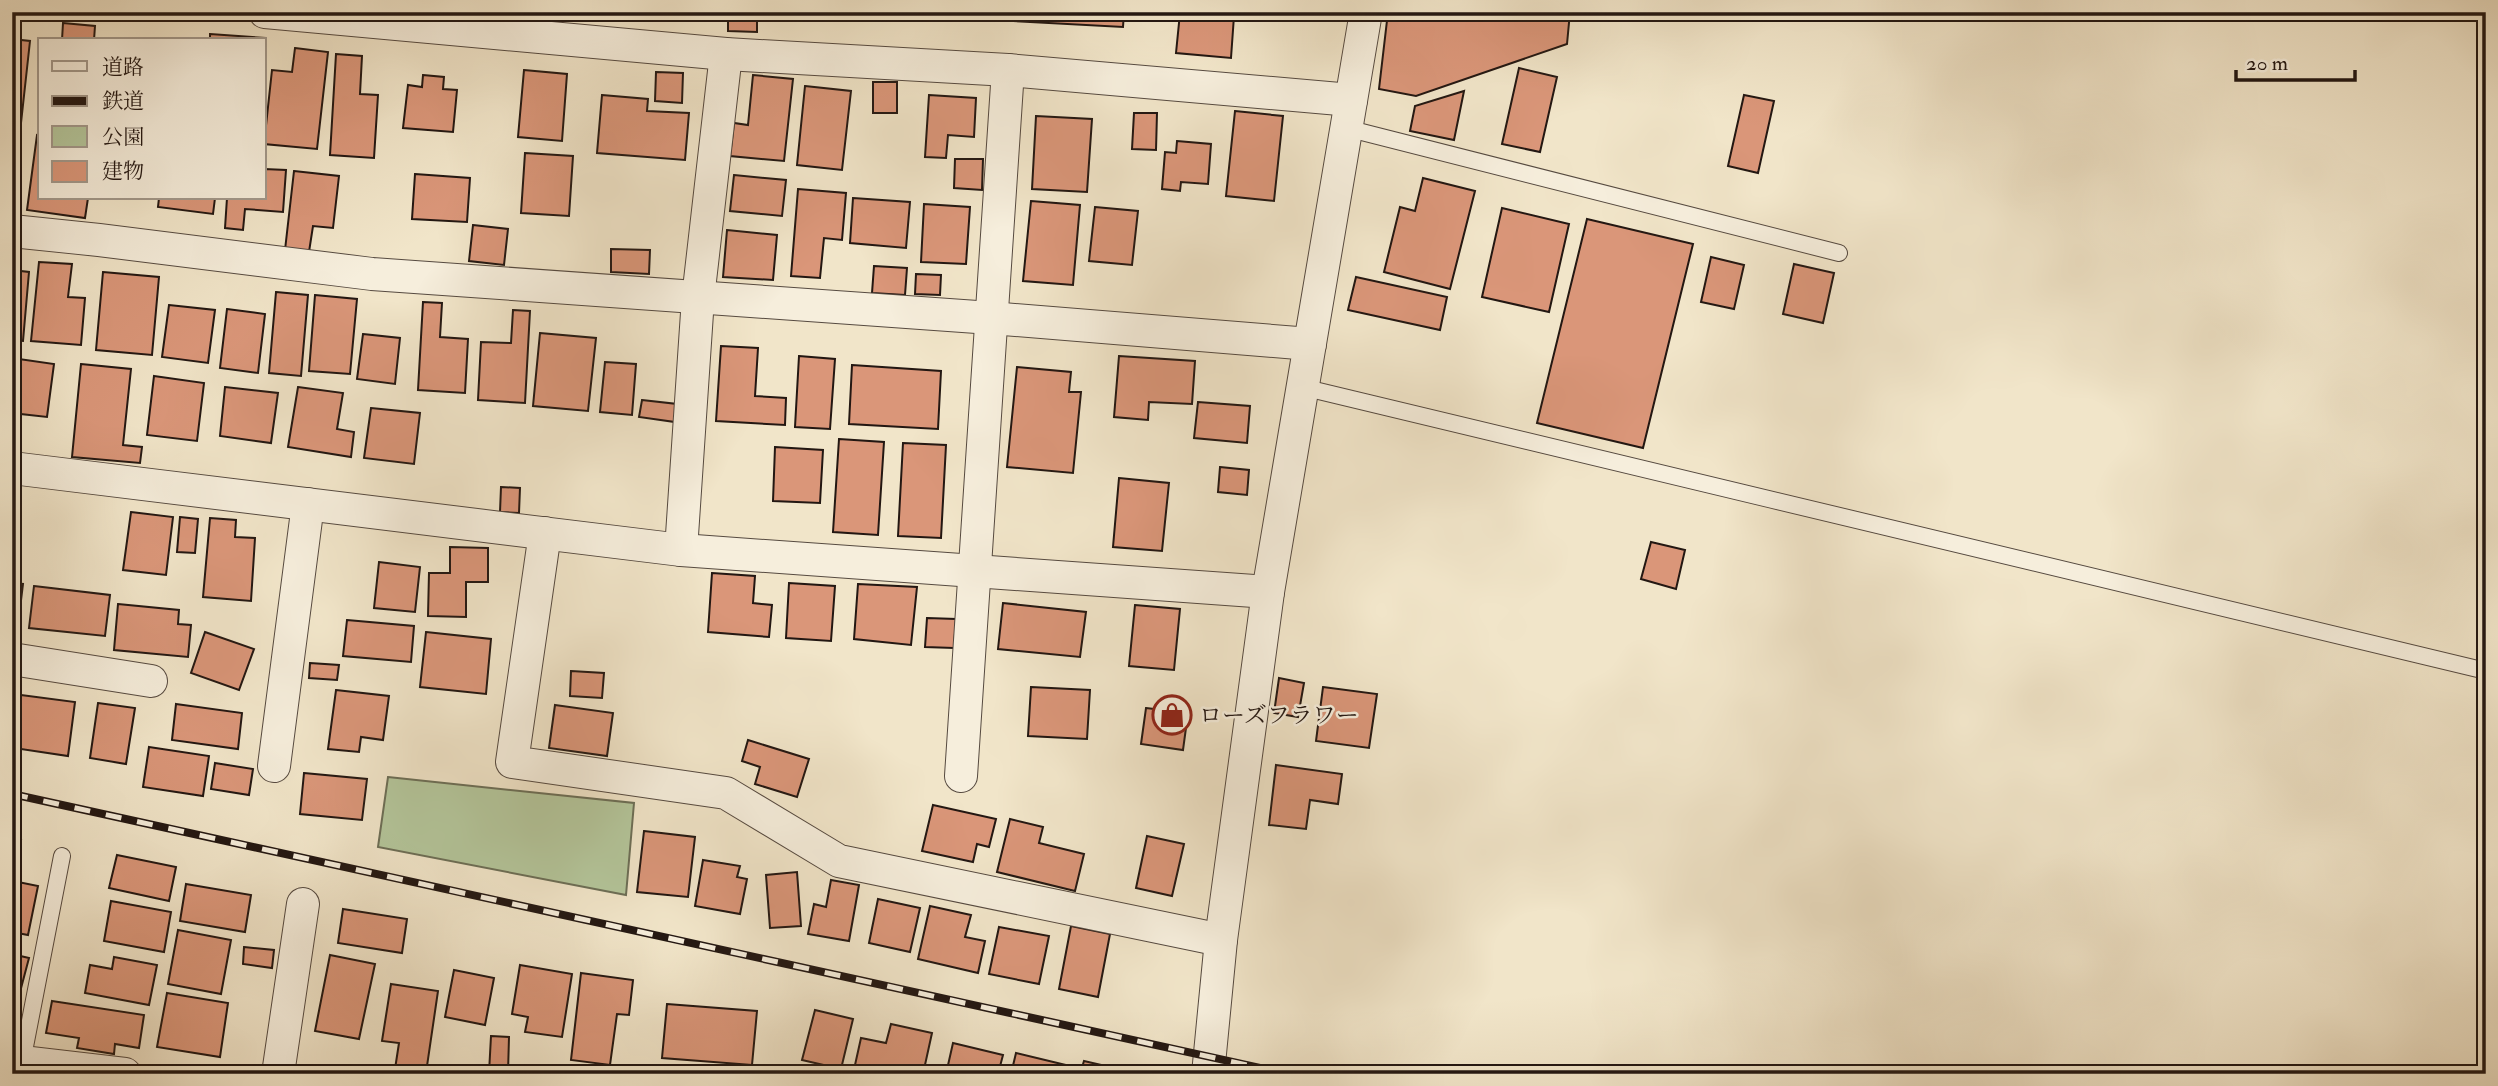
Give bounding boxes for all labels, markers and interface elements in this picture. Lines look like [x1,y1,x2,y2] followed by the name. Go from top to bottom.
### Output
[38,38,266,200] legend
[2236,38,2354,82] scale bar
[2246,50,2288,77] text: 20 m
[102,54,144,81] text: 道路
[102,88,144,115] text: 鉄道
[102,124,144,151] text: 公園
[102,158,144,185] text: 建物
[1151,694,1193,736] shop icon: ローズフラワー
[1199,701,1359,730] place label: ローズフラワー

